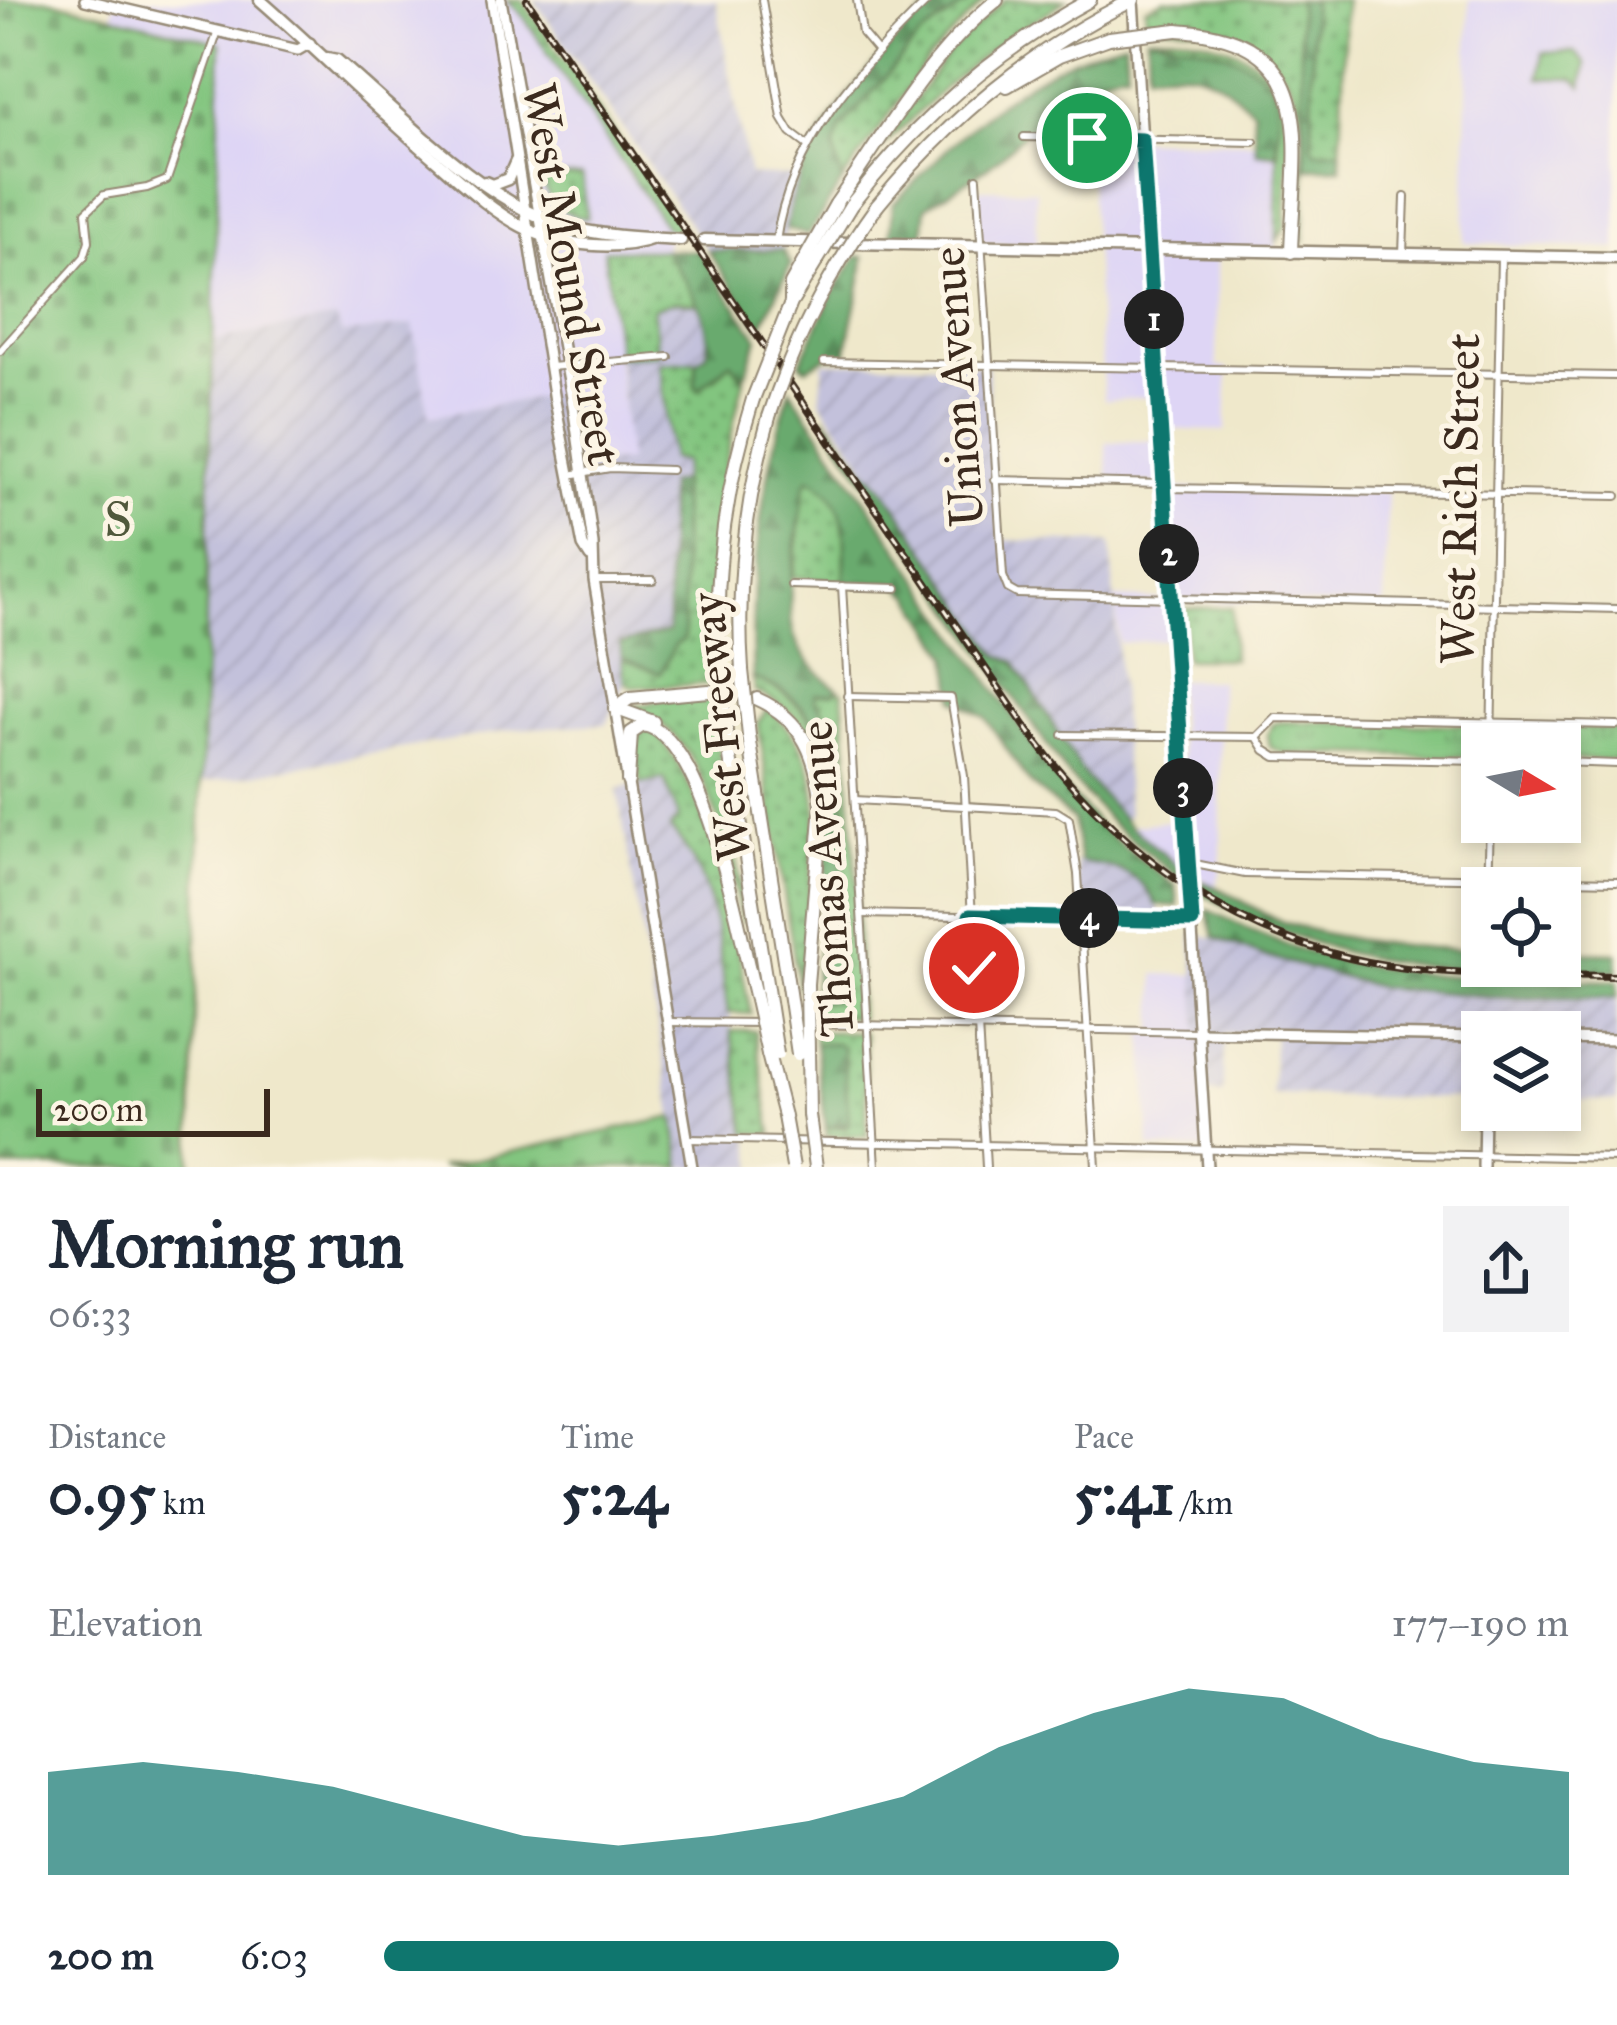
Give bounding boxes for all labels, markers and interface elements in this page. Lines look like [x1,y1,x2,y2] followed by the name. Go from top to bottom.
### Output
[509,78,635,470] street label: West Mound Street
[1036,87,1138,189] pin
[1054,105,1120,171] icon: arrive
[918,245,996,529] street label: Union Avenue
[1124,289,1184,349] pin: 1
[1147,299,1161,339] text: 1
[1428,333,1492,665] street label: West Rich Street
[104,490,132,549] park label: S
[1139,524,1199,584] pin: 2
[1161,534,1177,574] text: 2
[676,588,763,864] street label: West Freeway
[786,719,866,1039] street label: Thomas Avenue
[1461,723,1581,843] north arrow
[1461,723,1581,1131] map controls
[1153,758,1213,818] pin: 3
[1176,768,1190,808] text: 3
[1461,867,1581,987] button: locate
[1059,888,1119,948] pin: 4
[1080,898,1098,938] text: 4
[923,917,1025,1019] pin
[941,935,1007,1001] icon: check
[1461,1011,1581,1131] button: layers
[36,1083,270,1136] scale bar
[54,1090,144,1130] text: 200 m
[48,1204,404,1285] text: Morning run
[1443,1206,1569,1332] button: share
[48,1290,132,1338] text: 06:33
[48,1417,166,1457] text: Distance
[561,1417,634,1457] text: Time
[1074,1417,1134,1457] text: Pace
[48,1457,156,1530] text: 0.95
[561,1457,667,1530] text: 5:24
[1074,1457,1174,1530] text: 5:41
[156,1483,206,1523] text: km
[1174,1483,1233,1523] text: /km
[48,1599,203,1647] text: Elevation
[1392,1599,1569,1647] text: 177–190 m
[48,1932,154,1980] text: 200 m
[240,1932,308,1980] text: 6:03

